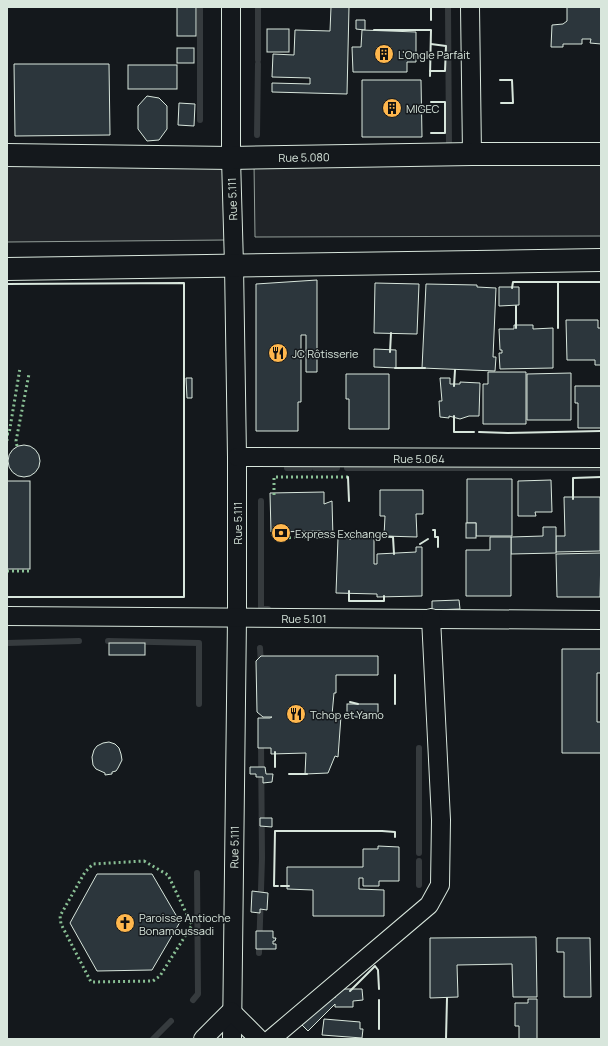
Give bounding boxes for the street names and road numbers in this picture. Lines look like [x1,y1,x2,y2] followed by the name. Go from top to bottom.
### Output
[278,149,330,165] street label: Rue 5.080
[224,177,240,221] street label: Rue 5.111
[393,451,445,466] street label: Rue 5.064
[230,502,245,544] street label: Rue 5.111
[281,611,327,626] street label: Rue 5.101
[226,825,242,869] street label: Rue 5.111

